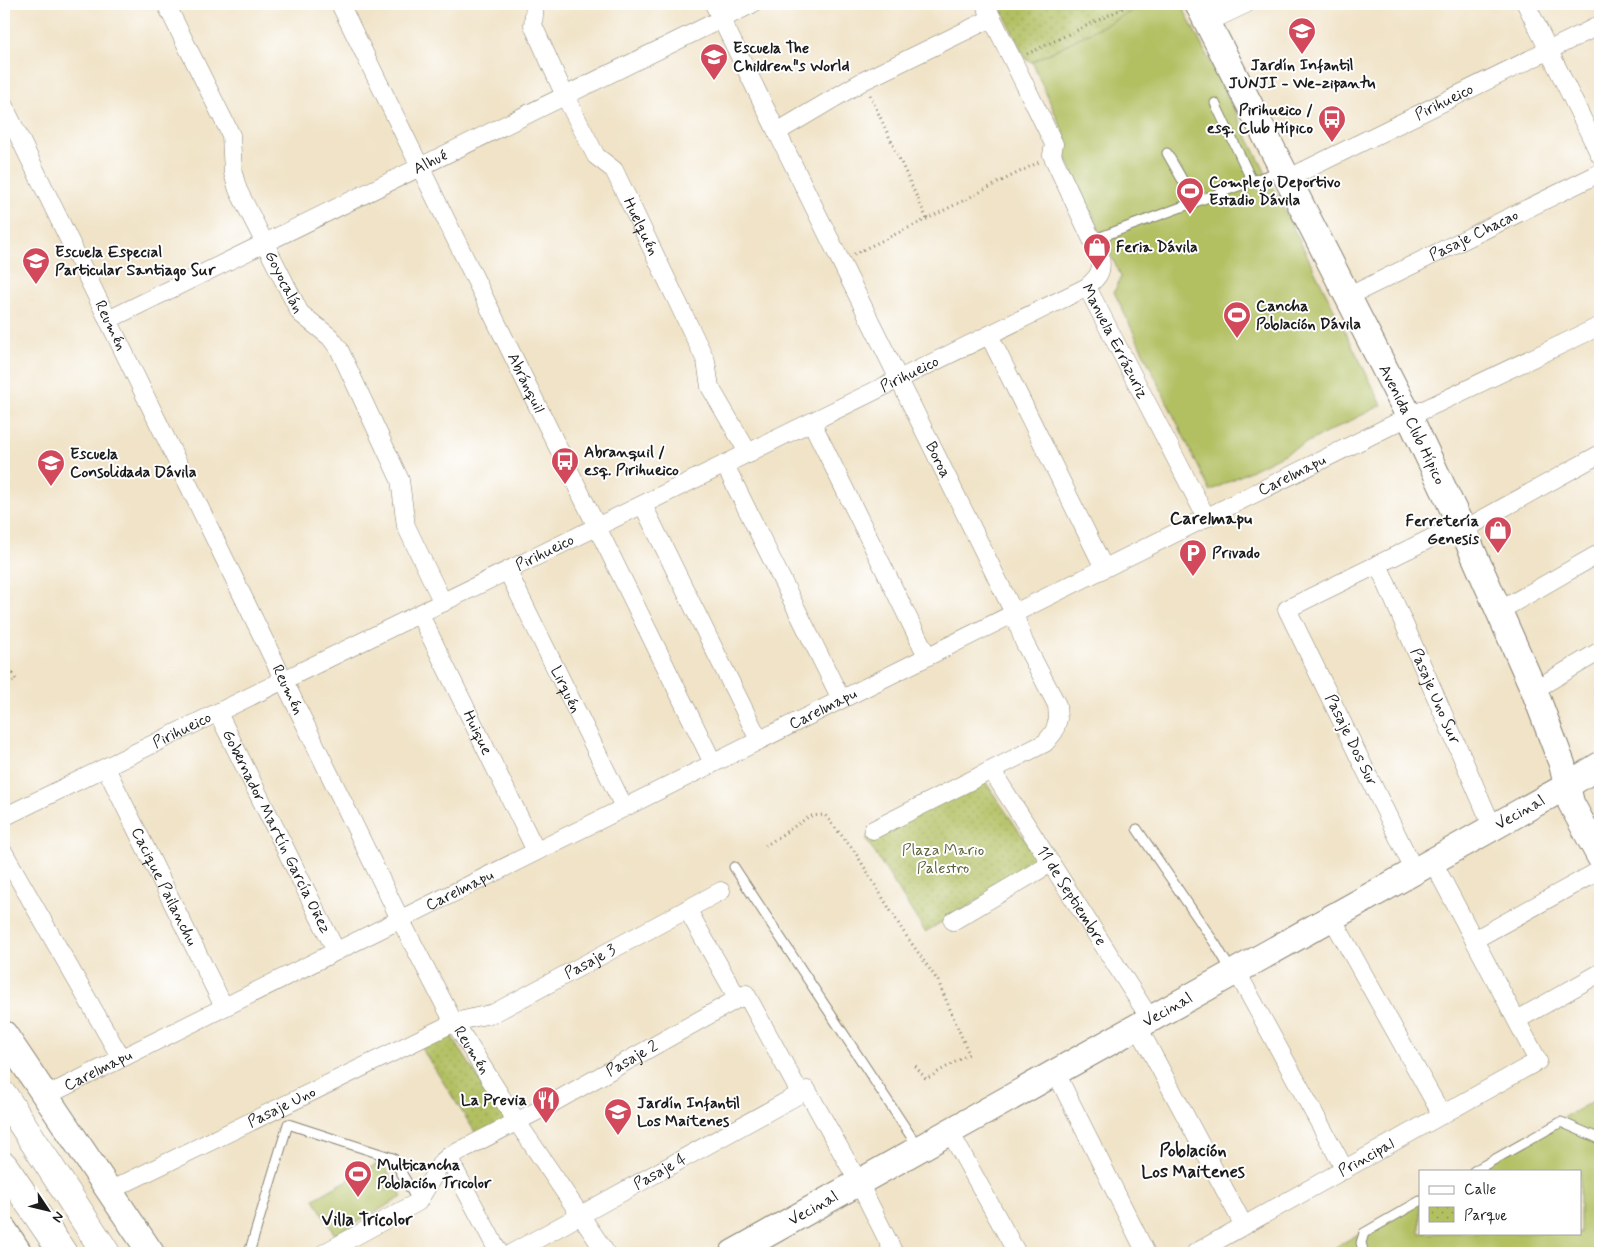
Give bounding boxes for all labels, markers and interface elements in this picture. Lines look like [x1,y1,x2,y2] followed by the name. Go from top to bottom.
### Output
[1287,16,1317,55] school or university icon: Jardín Infantil JUNJI - We-zipantu
[733,38,850,77] place label: Escuela The Children"s World
[699,42,729,81] school or university icon: Escuela The Children"s World
[1229,55,1376,94] place label: Jardín Infantil JUNJI - We-zipantu
[1411,78,1477,125] street label: Pirihueico
[1207,100,1313,139] place label: Pirihueico / esq. Club Hípico
[1317,104,1347,143] bus stop icon: Pirihueico / esq. Club Hípico
[410,145,451,179] street label: Alhué
[1209,172,1341,211] place label: Complejo Deportivo Estadio Dávila
[1175,176,1205,215] sports icon: Complejo Deportivo Estadio Dávila
[618,194,664,259] street label: Huelquén
[1425,204,1522,266] street label: Pasaje Chacao
[1082,232,1112,271] shop icon: Feria Dávila
[1116,237,1198,258] place label: Feria Dávila
[55,242,216,282] place label: Escuela Especial Particular Santiago Sur
[21,246,51,285] school or university icon: Escuela Especial Particular Santiago Sur
[260,247,309,317] street label: Goyocalán
[1077,280,1153,402] street label: Manuela Errázuriz
[1256,296,1361,335] place label: Cancha Población Dávila
[90,297,132,354] street label: Reumén
[1222,300,1252,339] sports icon: Cancha Población Dávila
[502,349,550,416] street label: Abránquil
[876,351,942,397] street label: Pirihueico
[1374,361,1450,488] street label: Avenida Club Hípico
[921,438,956,481] street label: Boroa
[584,442,679,481] place label: Abranquil / esq. Pirihueico
[70,444,197,483] place label: Escuela Consolidada Dávila
[550,446,580,485] bus stop icon: Abranquil / esq. Pirihueico
[36,448,66,487] school or university icon: Escuela Consolidada Dávila
[1254,449,1329,501] street label: Carelmapu
[1170,507,1252,531] district label: Carelmapu
[1406,511,1480,550] place label: Ferretería Genesis
[1483,515,1513,554] shop icon: Ferretería Genesis
[512,529,578,576] street label: Pirihueico
[1178,538,1208,577] parking icon: Privado
[1212,543,1260,564] place label: Privado
[1405,645,1466,748] street label: Pasaje Uno Sur
[267,661,309,718] street label: Reumén
[546,662,586,717] street label: Lirquén
[785,683,860,734] street label: Carelmapu
[1320,691,1382,790] street label: Pasaje Dos Sur
[149,707,215,753] street label: Pirihueico
[458,707,498,759] street label: Huique
[217,726,336,937] street label: Gobernador Martín García Oñez
[1491,790,1549,835] street label: Vecinal
[126,824,203,949] street label: Cacique Pailanchu
[902,840,984,879] park label: Plaza Mario Palestro
[1032,842,1111,950] street label: 11 de Septiembre
[422,864,497,916] street label: Carelmapu
[560,939,620,984] street label: Pasaje 3
[1139,987,1196,1032] street label: Vecinal
[449,1022,495,1078] street label: Reumén
[602,1035,662,1081] street label: Pasaje 2
[60,1044,135,1096] street label: Carelmapu
[244,1081,319,1132] street label: Pasaje Uno
[531,1085,561,1124] restaurant icon: La Previa
[461,1090,527,1111] place label: La Previa
[637,1093,740,1132] place label: Jardín Infantil Los Maitenes
[603,1097,633,1136] school or university icon: Jardín Infantil Los Maitenes
[1334,1133,1398,1181] street label: Principal
[1141,1139,1245,1184] district label: Población Los Maitenes
[629,1148,690,1194] street label: Pasaje 4
[377,1155,492,1194] place label: Multicancha Población Tricolor
[343,1159,373,1198] sports icon: Multicancha Población Tricolor
[1419,1170,1582,1234] legend
[1464,1180,1496,1200] text: Calle
[22,1184,72,1234] north arrow
[785,1186,842,1230] street label: Vecinal
[1464,1206,1507,1226] text: Parque
[48,1208,68,1226] text: N
[321,1208,413,1232] district label: Villa Tricolor

